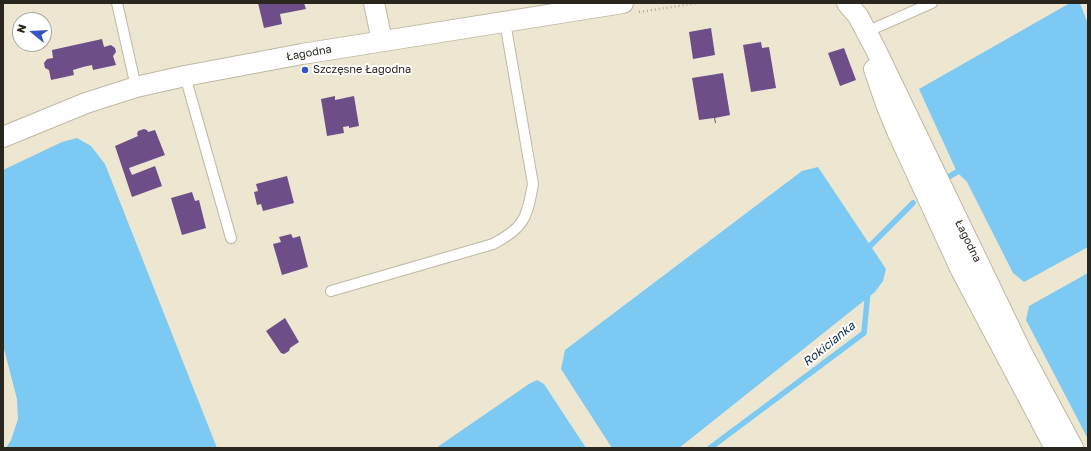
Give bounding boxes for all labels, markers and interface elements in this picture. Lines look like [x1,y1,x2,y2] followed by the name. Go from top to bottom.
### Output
[12,12,52,52] north arrow
[14,22,29,34] text: N
[285,43,333,63] street label: Łagodna
[313,63,411,77] place label: Szczęsne Łagodna
[300,65,310,75] marker: Szczęsne Łagodna
[952,217,984,265] street label: Łagodna
[800,319,858,369] water label: Rokicianka

